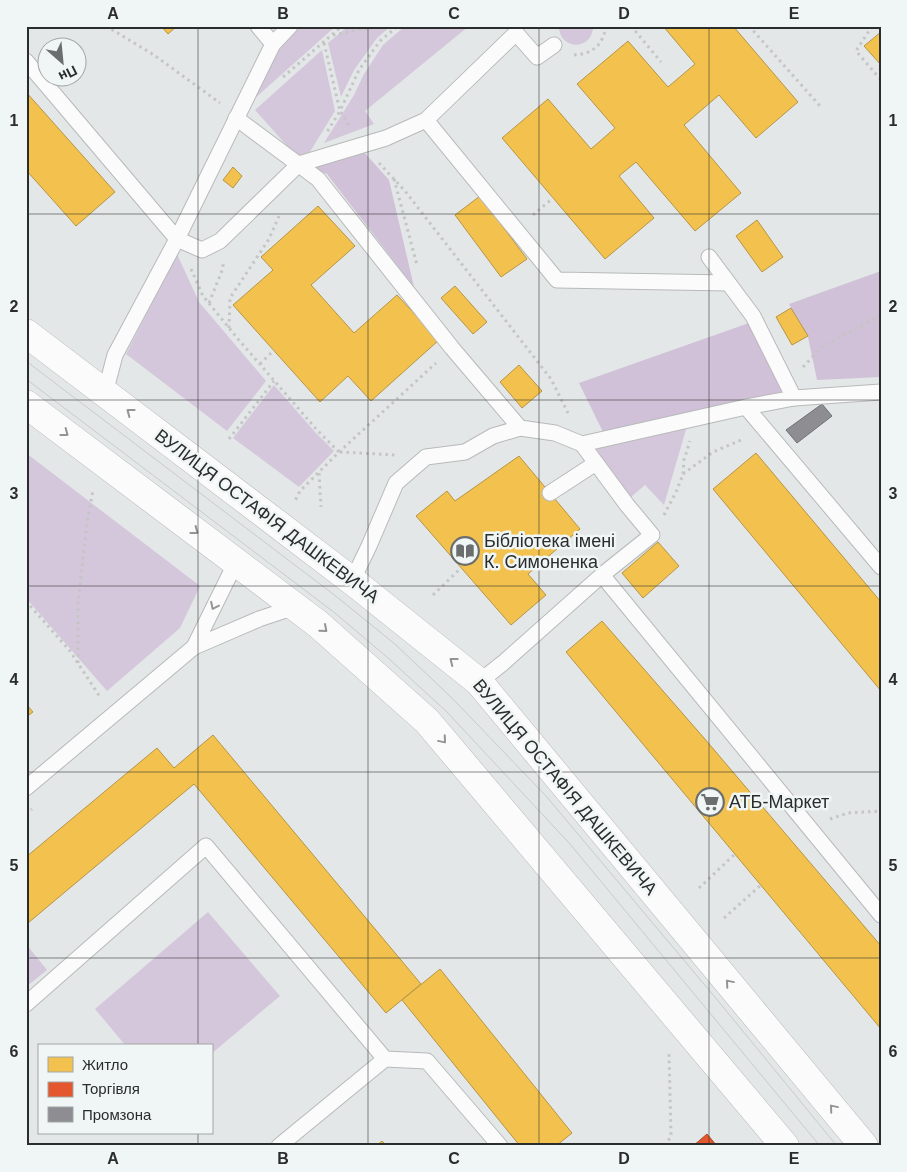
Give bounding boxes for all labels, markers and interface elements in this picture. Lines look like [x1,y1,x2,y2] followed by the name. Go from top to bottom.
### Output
[107,5,119,22] text: A
[277,5,289,22] text: B
[448,5,460,22] text: C
[618,5,630,22] text: D
[789,5,800,22] text: E
[38,38,88,88] north arrow
[56,62,80,85] text: Пн
[10,112,19,129] text: 1
[889,112,898,129] text: 1
[10,298,19,315] text: 2
[889,298,898,315] text: 2
[126,409,136,418] one-way arrow
[151,425,383,607] street label: ВУЛИЦЯ ОСТАФІЯ ДАШКЕВИЧА
[59,427,69,436] one-way arrow
[10,485,19,502] text: 3
[889,485,898,502] text: 3
[189,525,199,534] one-way arrow
[484,531,615,572] place label: Бібліотека імені К. Симоненка
[450,536,480,566] library icon: Бібліотека імені К. Симоненка
[210,601,220,610] one-way arrow
[318,624,327,632] one-way arrow
[450,658,459,666] one-way arrow
[10,671,19,688] text: 4
[889,671,898,688] text: 4
[469,675,661,899] street label: ВУЛИЦЯ ОСТАФІЯ ДАШКЕВИЧА
[437,734,446,743] one-way arrow
[695,787,725,817] supermarket icon: АТБ-Маркет
[729,792,829,812] place label: АТБ-Маркет
[10,857,19,874] text: 5
[889,857,898,874] text: 5
[726,980,735,989] one-way arrow
[10,1043,19,1060] text: 6
[889,1043,898,1060] text: 6
[38,1044,212,1134] legend
[82,1056,128,1073] text: Житло
[82,1080,140,1097] text: Торгівля
[830,1105,838,1114] one-way arrow
[82,1106,152,1123] text: Промзона
[107,1150,119,1167] text: A
[277,1150,289,1167] text: B
[448,1150,460,1167] text: C
[618,1150,630,1167] text: D
[789,1150,800,1167] text: E

